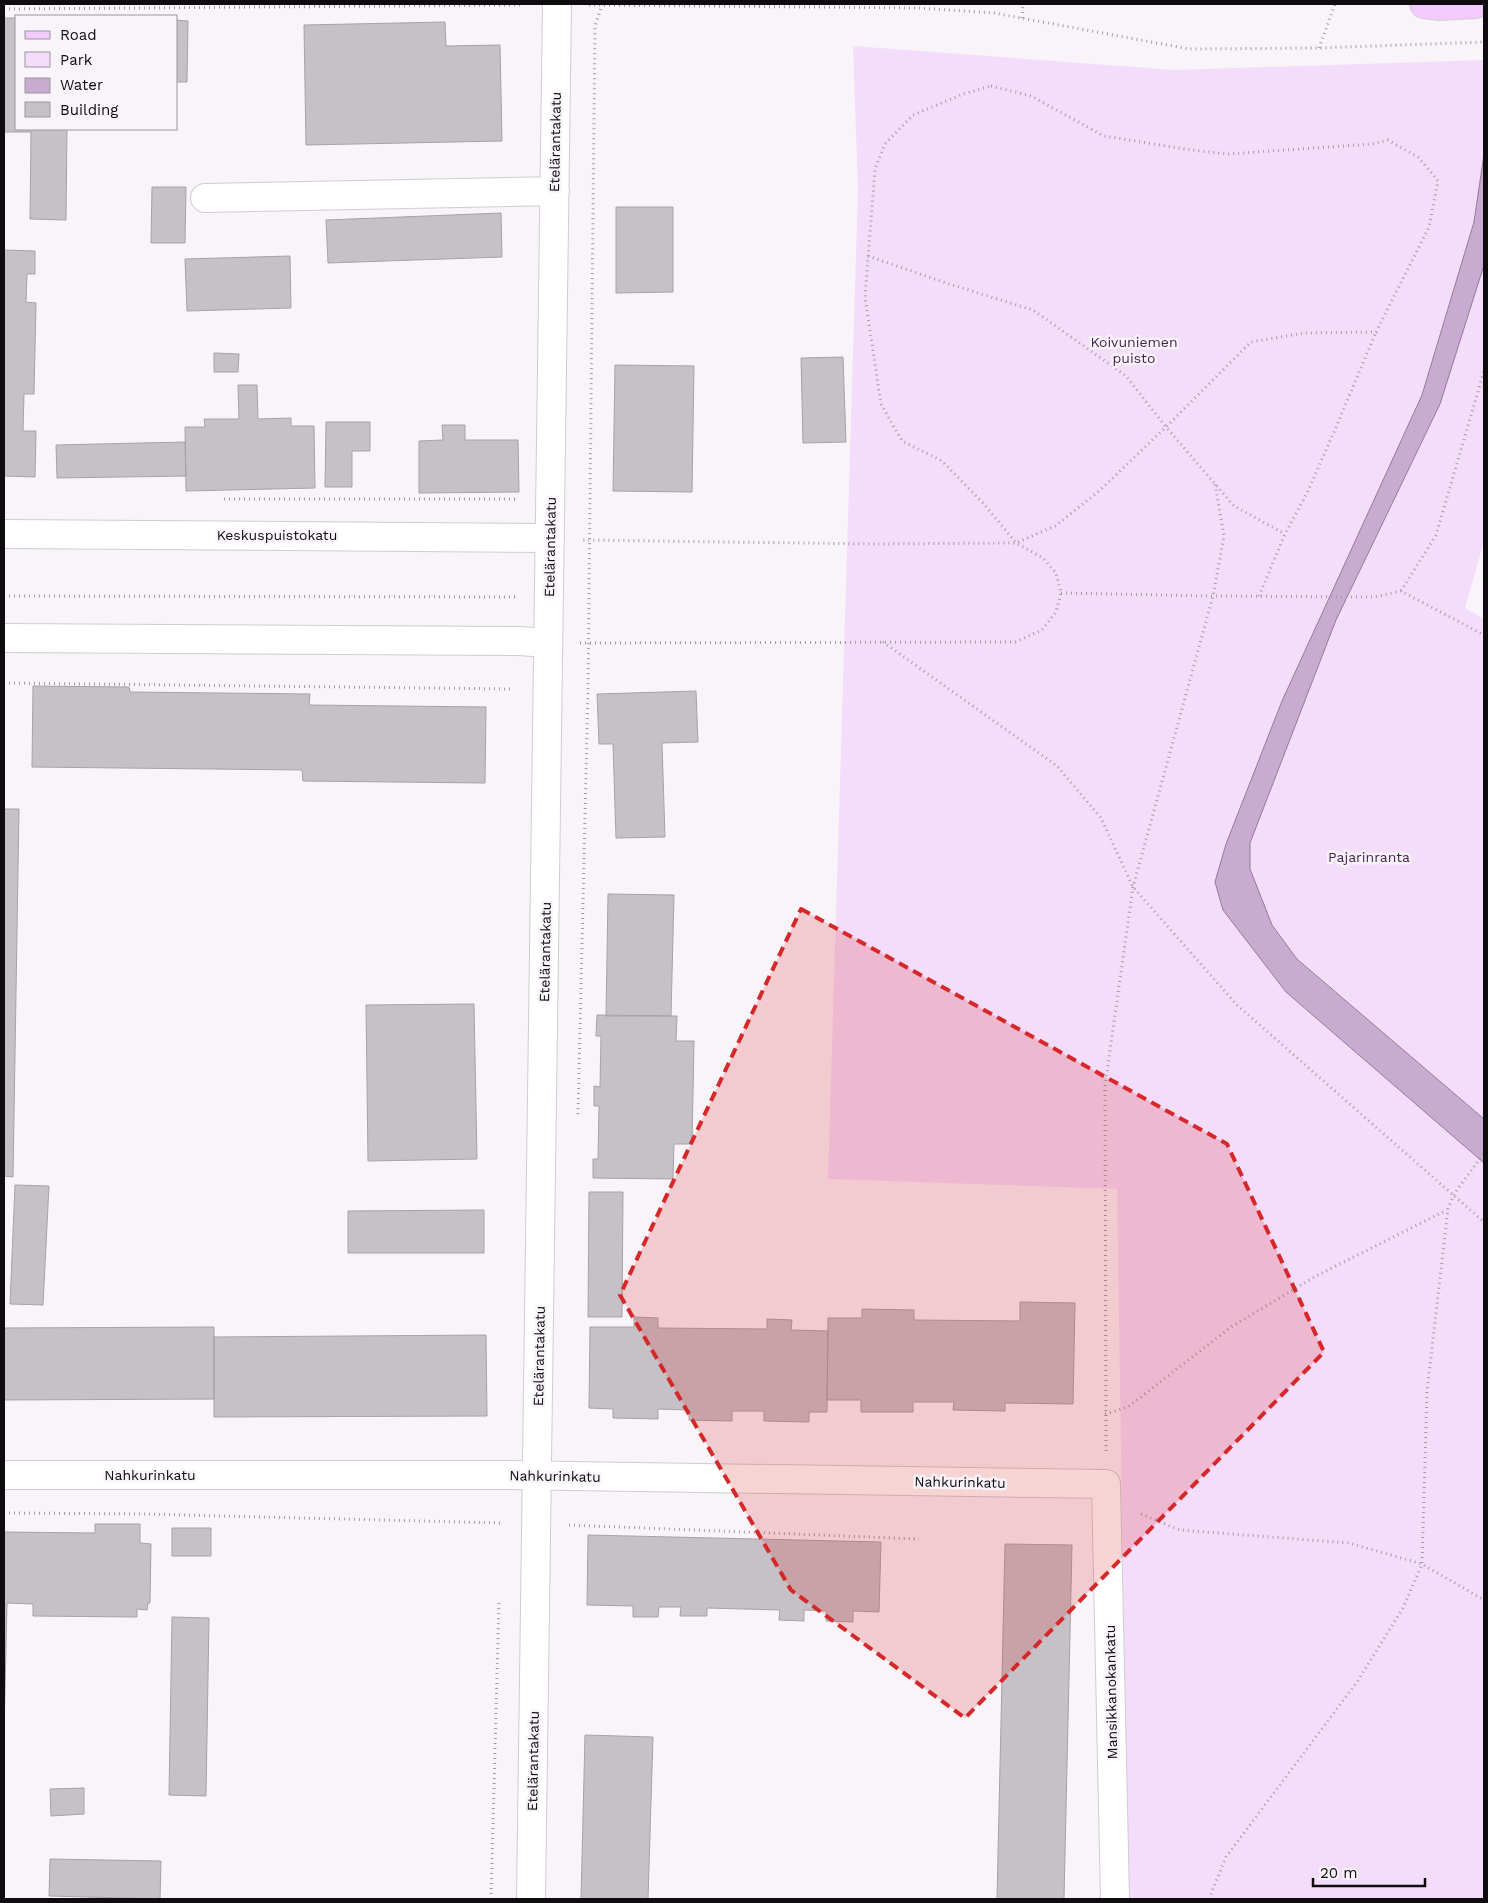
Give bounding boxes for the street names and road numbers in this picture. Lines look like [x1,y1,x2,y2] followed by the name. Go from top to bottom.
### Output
[546,92,564,192] street label: Etelärantakatu
[541,497,559,597] street label: Etelärantakatu
[217,527,337,543] street label: Keskuspuistokatu
[536,902,554,1002] street label: Etelärantakatu
[530,1306,548,1406] street label: Etelärantakatu
[104,1467,196,1483] street label: Nahkurinkatu
[509,1467,601,1485] street label: Nahkurinkatu
[914,1473,1006,1491] street label: Nahkurinkatu
[1102,1625,1120,1759] street label: Mansikkanokankatu
[524,1711,542,1811] street label: Etelärantakatu

